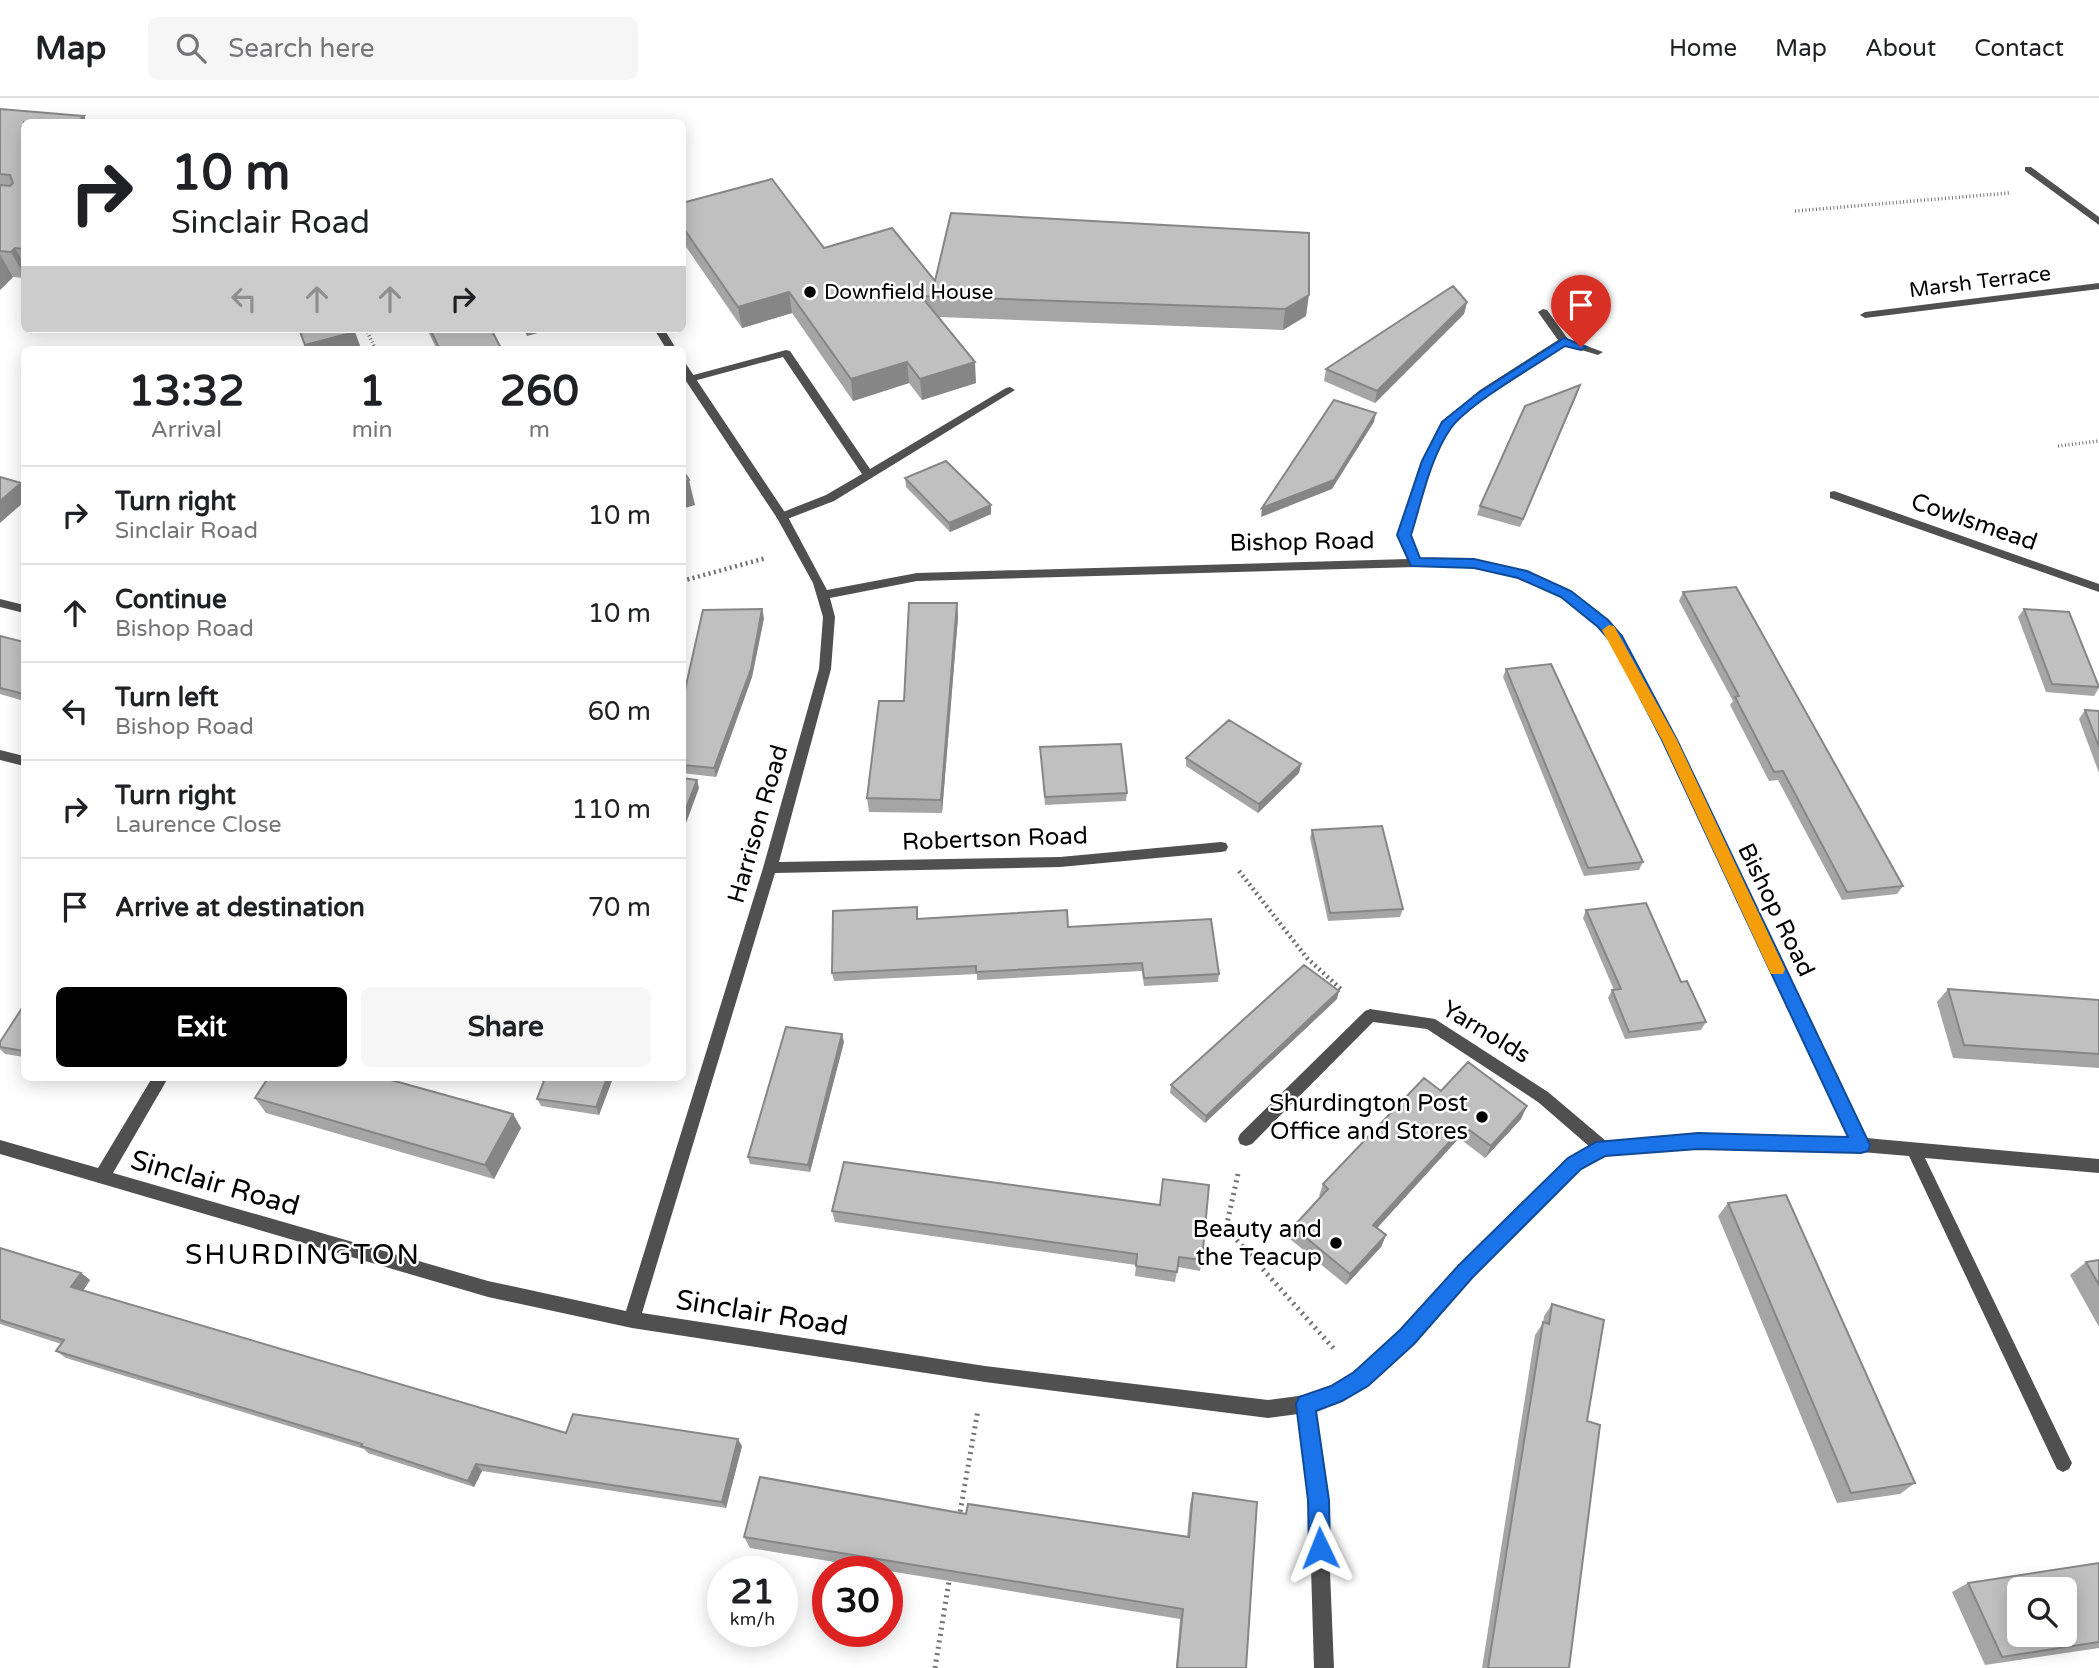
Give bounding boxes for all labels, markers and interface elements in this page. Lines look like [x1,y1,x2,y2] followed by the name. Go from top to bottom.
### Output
[148,17,638,80] search box
[35,29,106,68] text: Map
[172,29,210,67] icon: search
[228,33,374,64] text: Search here
[1669,34,1737,63] text: Home
[1775,34,1827,63] text: Map
[1865,34,1936,63] text: About
[1974,34,2064,63] text: Contact
[171,144,290,203] text: 10 m
[56,147,147,238] icon: right
[171,204,370,242] text: Sinclair Road
[1908,261,2052,303] street label: Marsh Terrace
[1551,275,1611,347] pin
[225,280,263,318] icon: left
[298,280,336,318] icon: ahead
[371,280,409,318] icon: ahead
[444,280,482,318] icon: right
[824,280,994,305] place label: Downfield House
[802,284,818,300] marker: Downfield House
[1562,286,1600,324] icon: arrive
[128,366,245,417] text: 13:32
[359,366,385,417] text: 1
[500,366,579,417] text: 260
[151,416,222,444] text: Arrival
[352,416,393,444] text: min
[529,416,550,444] text: m
[115,486,236,517] text: Turn right
[1907,487,2041,557] street label: Cowlsmead
[56,496,94,534] icon: right
[588,500,651,531] text: 10 m
[115,517,258,545] text: Sinclair Road
[1229,526,1375,558] street label: Bishop Road
[115,584,227,615] text: Continue
[56,594,94,632] icon: ahead
[588,598,651,629] text: 10 m
[115,615,254,643] text: Bishop Road
[115,682,218,713] text: Turn left
[56,692,94,730] icon: left
[588,696,651,727] text: 60 m
[115,713,254,741] text: Bishop Road
[722,742,794,906] street label: Harrison Road
[115,780,236,811] text: Turn right
[56,790,94,828] icon: right
[571,794,651,825] text: 110 m
[115,811,282,839] text: Laurence Close
[902,821,1088,857] street label: Robertson Road
[1731,839,1821,981] street label: Bishop Road
[56,888,94,926] icon: arrive
[115,892,365,923] text: Arrive at destination
[588,892,651,923] text: 70 m
[56,987,347,1067] button: Exit
[361,987,651,1067] button: Share
[1437,994,1535,1070] street label: Yarnolds
[1269,1089,1468,1146] place label: Shurdington Post Office and Stores
[1474,1109,1490,1125] marker: Shurdington Post Office and Stores
[127,1143,303,1223] street label: Sinclair Road
[1192,1215,1322,1272] place label: Beauty and the Teacup
[1328,1235,1344,1251] marker: Beauty and the Teacup
[185,1238,421,1272] district label: SHURDINGTON
[673,1283,851,1343] street label: Sinclair Road
[1283,1511,1357,1585] position arrow
[812,1556,903,1647] speed limit sign: 30
[731,1571,774,1613] text: 21
[2007,1577,2077,1647] map controls
[2007,1577,2077,1647] button: search
[730,1608,775,1630] text: km/h

